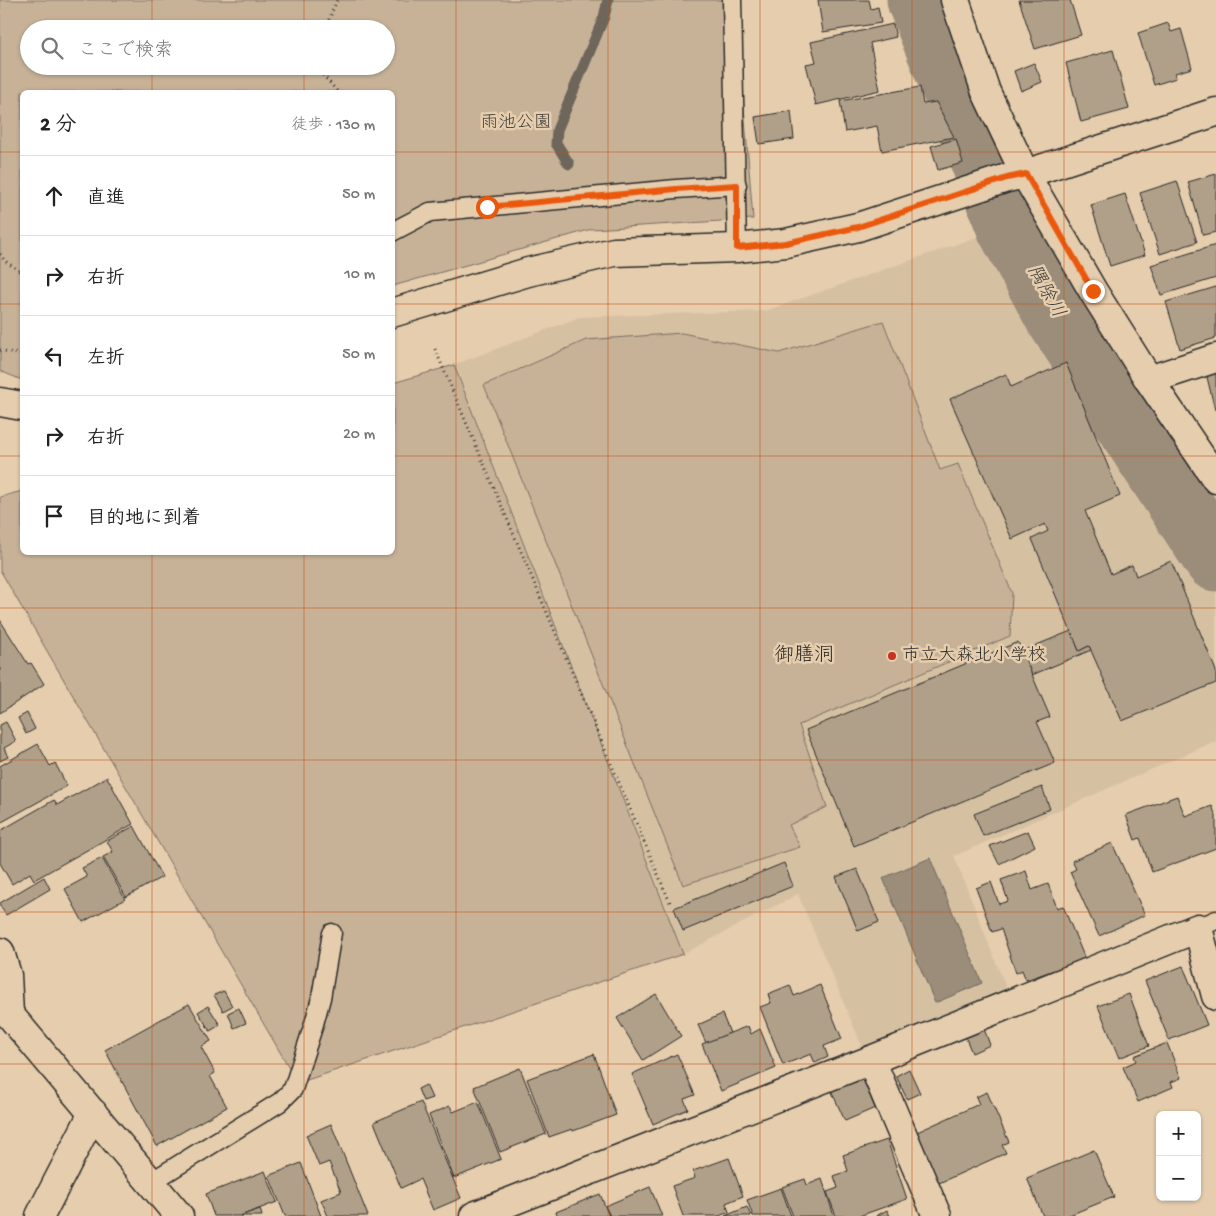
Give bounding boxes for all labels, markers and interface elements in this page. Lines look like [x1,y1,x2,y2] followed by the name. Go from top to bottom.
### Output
[20,20,395,75] search box
[38,34,66,62] icon: search
[78,40,173,63] text: ここで検索
[480,113,552,134] park label: 雨池公園
[40,114,76,139] text: 2 分
[291,117,375,136] text: 徒歩 · 130 m
[40,182,68,210] icon: ahead
[342,186,375,205] text: 50 m
[87,188,125,211] text: 直進
[476,196,499,219] route start
[1021,261,1069,323] water label: 隅除川
[40,262,68,290] icon: right
[344,266,375,285] text: 10 m
[87,268,125,291] text: 右折
[1082,280,1105,303] route end
[40,342,68,370] icon: left
[342,346,375,365] text: 50 m
[87,348,125,371] text: 左折
[40,422,68,450] icon: right
[343,426,375,445] text: 20 m
[87,428,125,451] text: 右折
[40,502,68,530] icon: arrive
[87,508,201,531] text: 目的地に到着
[774,644,834,668] district label: 御膳洞
[902,645,1046,667] place label: 市立大森北小学校
[886,650,898,662] marker: 市立大森北小学校
[1156,1111,1201,1201] map controls
[1156,1111,1201,1156] button: +
[1156,1156,1201,1201] button: −

